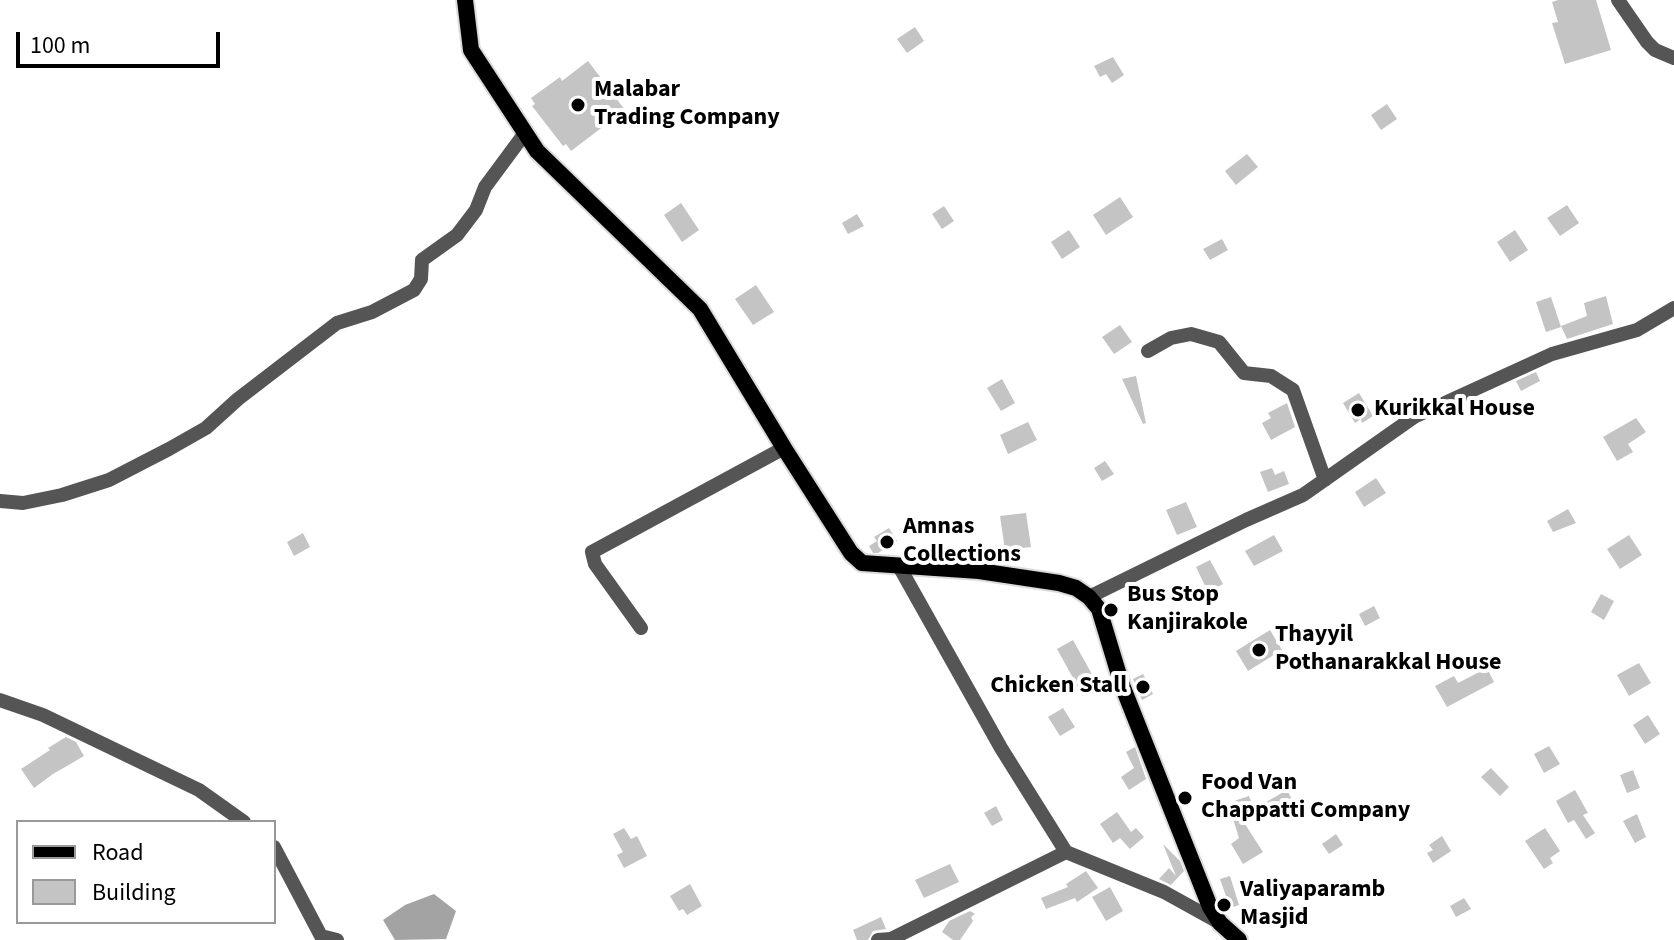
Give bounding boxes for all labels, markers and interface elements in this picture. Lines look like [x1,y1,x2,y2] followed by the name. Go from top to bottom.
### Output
[20,16,224,66] scale bar
[30,28,90,63] text: 100 m
[594,77,780,133] place label: Malabar Trading Company
[569,96,587,114] marker: Malabar Trading Company
[1374,396,1535,424] place label: Kurikkal House
[1349,401,1367,419] marker: Kurikkal House
[903,514,1021,570] place label: Amnas Collections
[878,533,896,551] marker: Amnas Collections
[1127,582,1248,638] place label: Bus Stop Kanjirakole
[1102,601,1120,619] marker: Bus Stop Kanjirakole
[1275,622,1501,678] place label: Thayyil Pothanarakkal House
[1250,641,1268,659] marker: Thayyil Pothanarakkal House
[990,673,1127,701] place label: Chicken Stall
[1134,678,1152,696] marker: Chicken Stall
[1201,770,1410,826] place label: Food Van Chappatti Company
[1176,789,1194,807] marker: Food Van Chappatti Company
[16,820,276,924] legend
[92,835,144,870] text: Road
[92,875,176,910] text: Building
[1240,877,1385,933] place label: Valiyaparamb Masjid
[1215,896,1233,914] marker: Valiyaparamb Masjid

